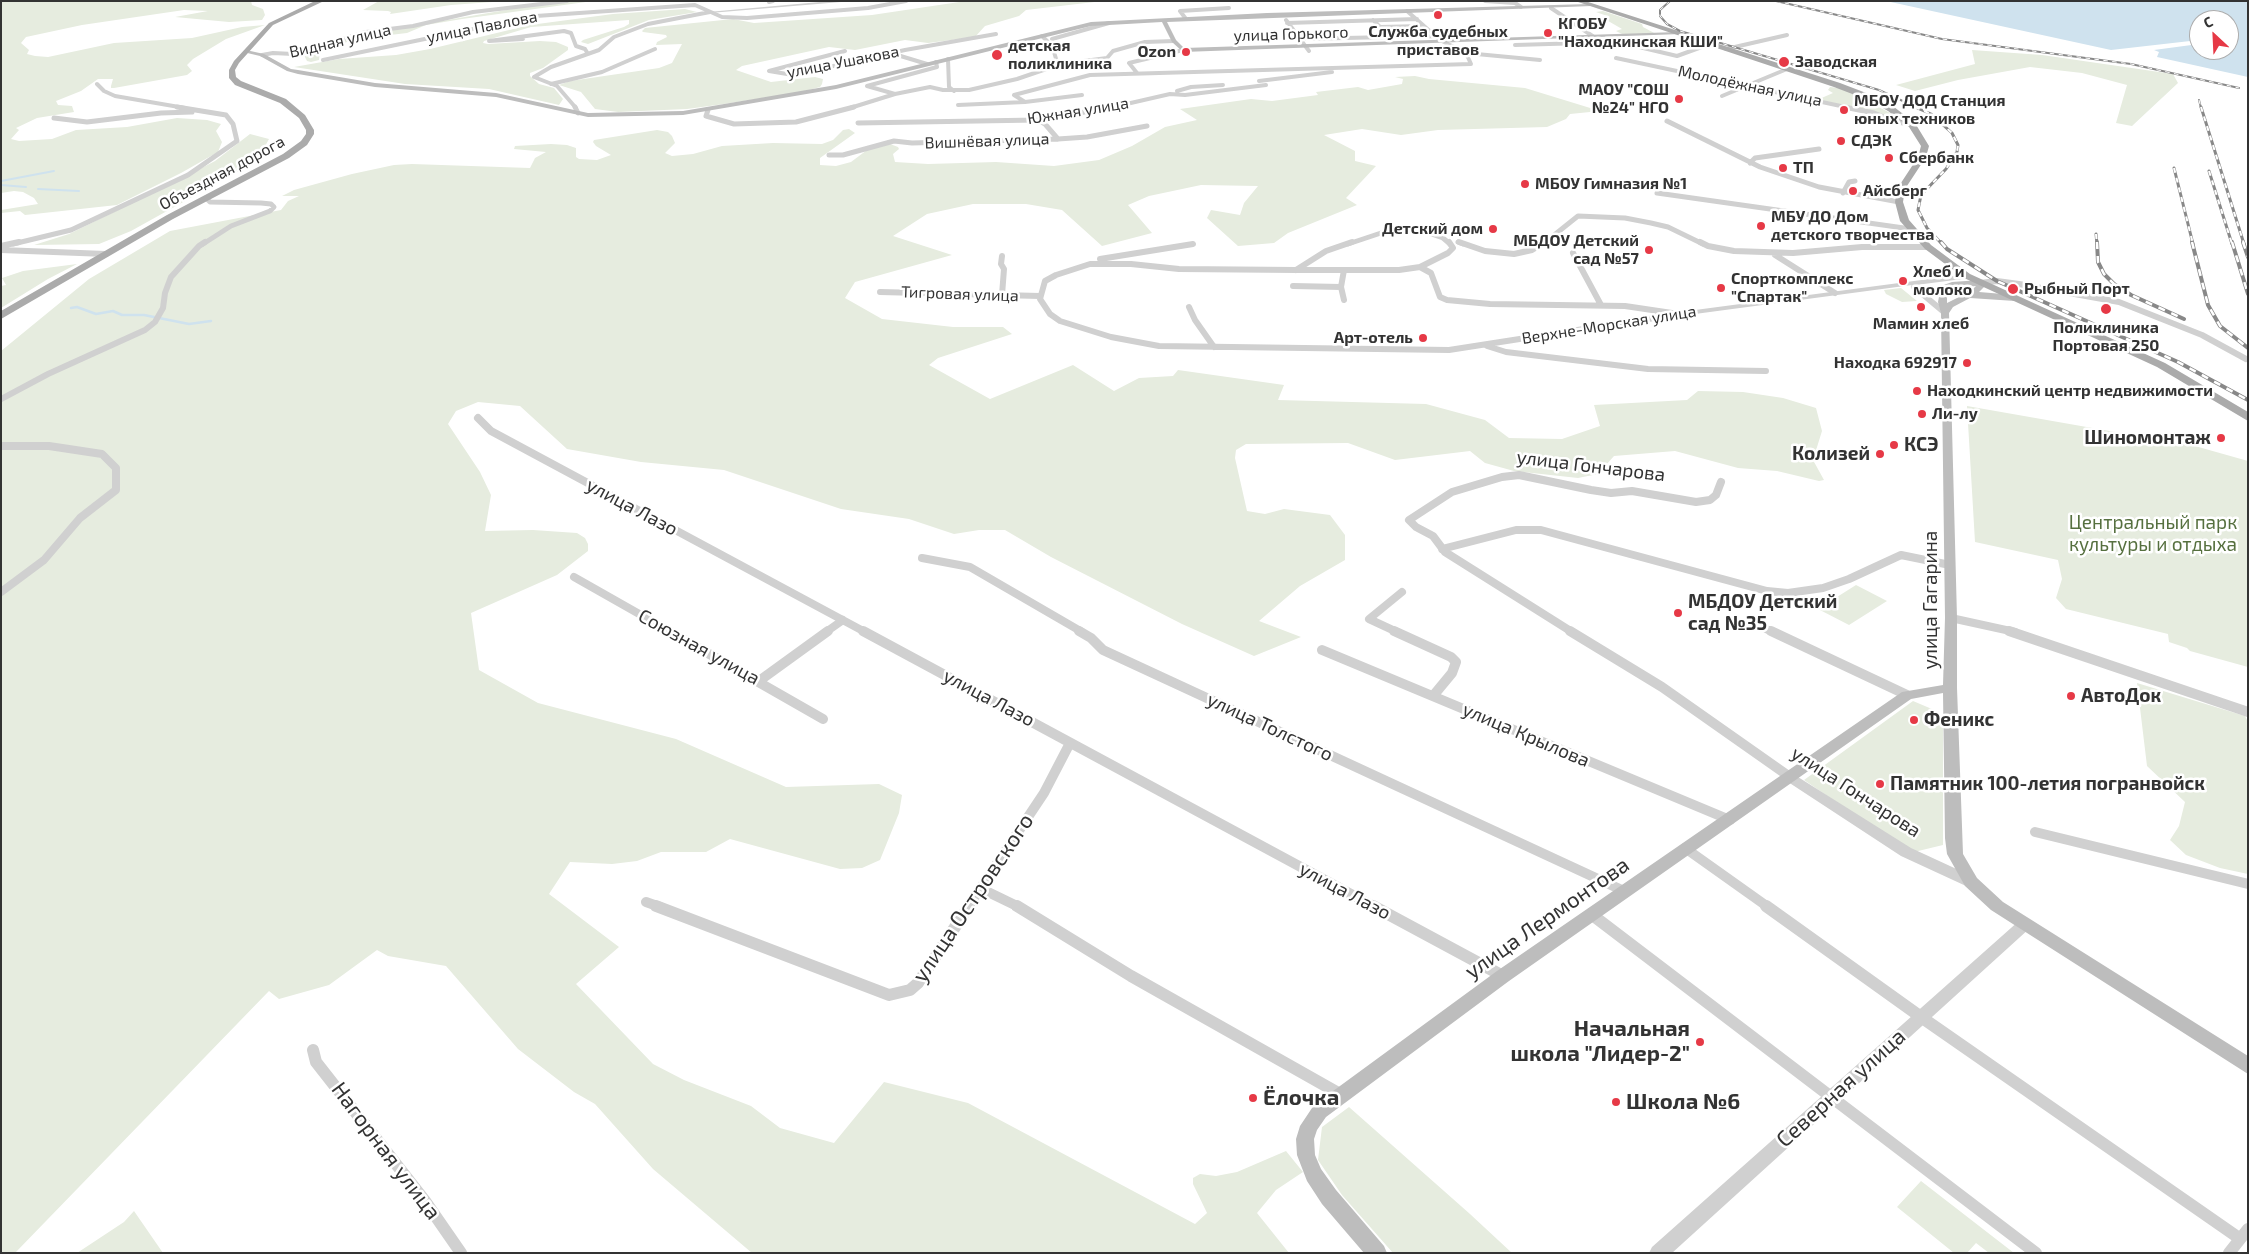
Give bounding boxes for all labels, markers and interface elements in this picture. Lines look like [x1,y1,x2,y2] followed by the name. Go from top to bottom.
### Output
[425,7,539,47] street label: улица Павлова
[1432,9,1444,21] marker: Служба судебных приставов
[2189,10,2239,60] north arrow
[2201,12,2215,31] text: С
[1558,14,1723,52] place label: КГОБУ "Находкинская КШИ"
[287,20,393,62] street label: Видная улица
[1233,22,1349,46] street label: улица Горького
[1368,22,1508,60] place label: Служба судебных приставов
[1542,27,1554,39] marker: КГОБУ "Находкинская КШИ"
[1008,36,1112,74] place label: детская поликлиника
[785,42,901,82] street label: улица Ушакова
[1138,42,1176,62] place label: Ozon
[1180,46,1192,58] marker: Ozon
[990,48,1004,62] marker: детская поликлиника
[1795,52,1877,72] place label: Заводская
[1777,55,1791,69] marker: Заводская
[1676,61,1824,111] street label: Молодёжная улица
[1578,80,1669,118] place label: МАОУ "СОШ №24" НГО
[1854,91,2005,129] place label: МБОУ ДОД Станция юных техников
[1026,93,1130,129] street label: Южная улица
[1673,93,1685,105] marker: МАОУ "СОШ №24" НГО
[1838,104,1850,116] marker: МБОУ ДОД Станция юных техников
[924,129,1050,153] street label: Вишнёвая улица
[1851,131,1892,151] place label: СДЭК
[156,132,288,214] street label: Объездная дорога
[1835,135,1847,147] marker: СДЭК
[1899,148,1974,168] place label: Сбербанк
[1883,152,1895,164] marker: Сбербанк
[1793,158,1814,178] place label: ТП
[1777,162,1789,174] marker: ТП
[1535,174,1687,194] place label: МБОУ Гимназия №1
[1519,178,1531,190] marker: МБОУ Гимназия №1
[1863,181,1927,201] place label: Айсберг
[1847,185,1859,197] marker: Айсберг
[1771,207,1934,245] place label: МБУ ДО Дом детского творчества
[1382,219,1483,239] place label: Детский дом
[1755,220,1767,232] marker: МБУ ДО Дом детского творчества
[1487,223,1499,235] marker: Детский дом
[1513,231,1639,269] place label: МБДОУ Детский сад №57
[1643,244,1655,256] marker: МБДОУ Детский сад №57
[1913,262,1972,300] place label: Хлеб и молоко
[1731,269,1853,307] place label: Спорткомплекс "Спартак"
[1897,275,1909,287] marker: Хлеб и молоко
[2024,279,2130,299] place label: Рыбный Порт
[901,282,1019,306] street label: Тигровая улица
[1715,282,1727,294] marker: Спорткомплекс "Спартак"
[2006,282,2020,296] marker: Рыбный Порт
[1915,301,1927,313] marker: Мамин хлеб
[1520,302,1698,348] street label: Верхне-Морская улица
[2099,302,2113,316] marker: Поликлиника Портовая 250
[1873,314,1969,334] place label: Мамин хлеб
[2053,318,2159,356] place label: Поликлиника Портовая 250
[1334,328,1413,348] place label: Арт-отель
[1417,332,1429,344] marker: Арт-отель
[1834,353,1957,373] place label: Находка 692917
[1961,357,1973,369] marker: Находка 692917
[1927,381,2213,401] place label: Находкинский центр недвижимости
[1911,385,1923,397] marker: Находкинский центр недвижимости
[1932,404,1978,424] place label: Ли-лу
[1916,408,1928,420] marker: Ли-лу
[2084,427,2211,449] place label: Шиномонтаж
[2215,432,2227,444] marker: Шиномонтаж
[1904,434,1938,456] place label: КСЭ
[1888,439,1900,451] marker: КСЭ
[1792,443,1870,465] place label: Колизей
[1515,446,1667,486] street label: улица Гончарова
[1874,448,1886,460] marker: Колизей
[582,473,682,541] street label: улица Лазо
[2069,512,2237,556] park label: Центральный парк культуры и отдыха
[1920,531,1942,669] street label: улица Гагарина
[1688,591,1837,635] place label: МБДОУ Детский сад №35
[634,604,764,690] street label: Союзная улица
[1672,607,1684,619] marker: МБДОУ Детский сад №35
[939,664,1039,732] street label: улица Лазо
[2081,685,2161,707] place label: АвтоДок
[1203,688,1337,766] street label: улица Толстого
[2065,690,2077,702] marker: АвтоДок
[1459,698,1593,772] street label: улица Крылова
[1924,709,1994,731] place label: Феникс
[1908,714,1920,726] marker: Феникс
[1787,742,1925,842] street label: улица Гончарова
[1890,773,2205,795] place label: Памятник 100-летия погранвойск
[1874,778,1886,790] marker: Памятник 100-летия погранвойск
[907,809,1039,987] street label: улица Островского
[1460,851,1634,985] street label: улица Лермонтова
[1295,857,1395,925] street label: улица Лазо
[1511,1016,1690,1068] place label: Начальная школа "Лидер-2"
[1771,1023,1911,1153] street label: Северная улица
[1694,1036,1706,1048] marker: Начальная школа "Лидер-2"
[326,1077,446,1225] street label: Нагорная улица
[1263,1085,1339,1111] place label: Ёлочка
[1626,1089,1740,1115] place label: Школа №6
[1247,1092,1259,1104] marker: Ёлочка
[1610,1096,1622,1108] marker: Школа №6

